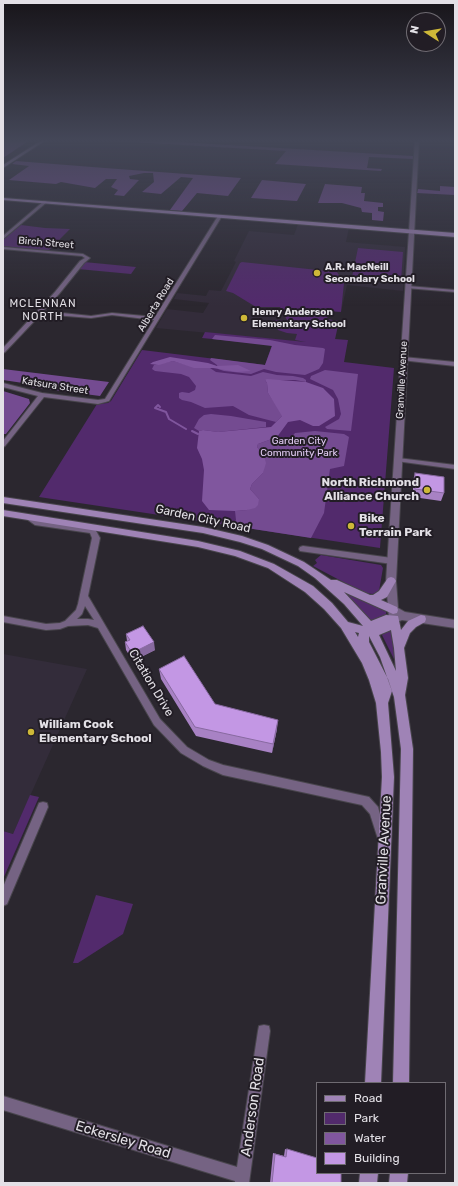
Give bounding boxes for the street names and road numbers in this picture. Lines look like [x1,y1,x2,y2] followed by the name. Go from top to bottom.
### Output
[18,235,74,251] street label: Birch Street
[135,276,177,334] street label: Alberta Road
[394,341,410,419] street label: Granville Avenue
[21,375,89,397] street label: Katsura Street
[154,502,252,536] street label: Garden City Road
[125,647,177,719] street label: Citation Drive
[373,795,395,905] street label: Granville Avenue
[238,1057,268,1157] street label: Anderson Road
[73,1118,173,1162] street label: Eckersley Road

